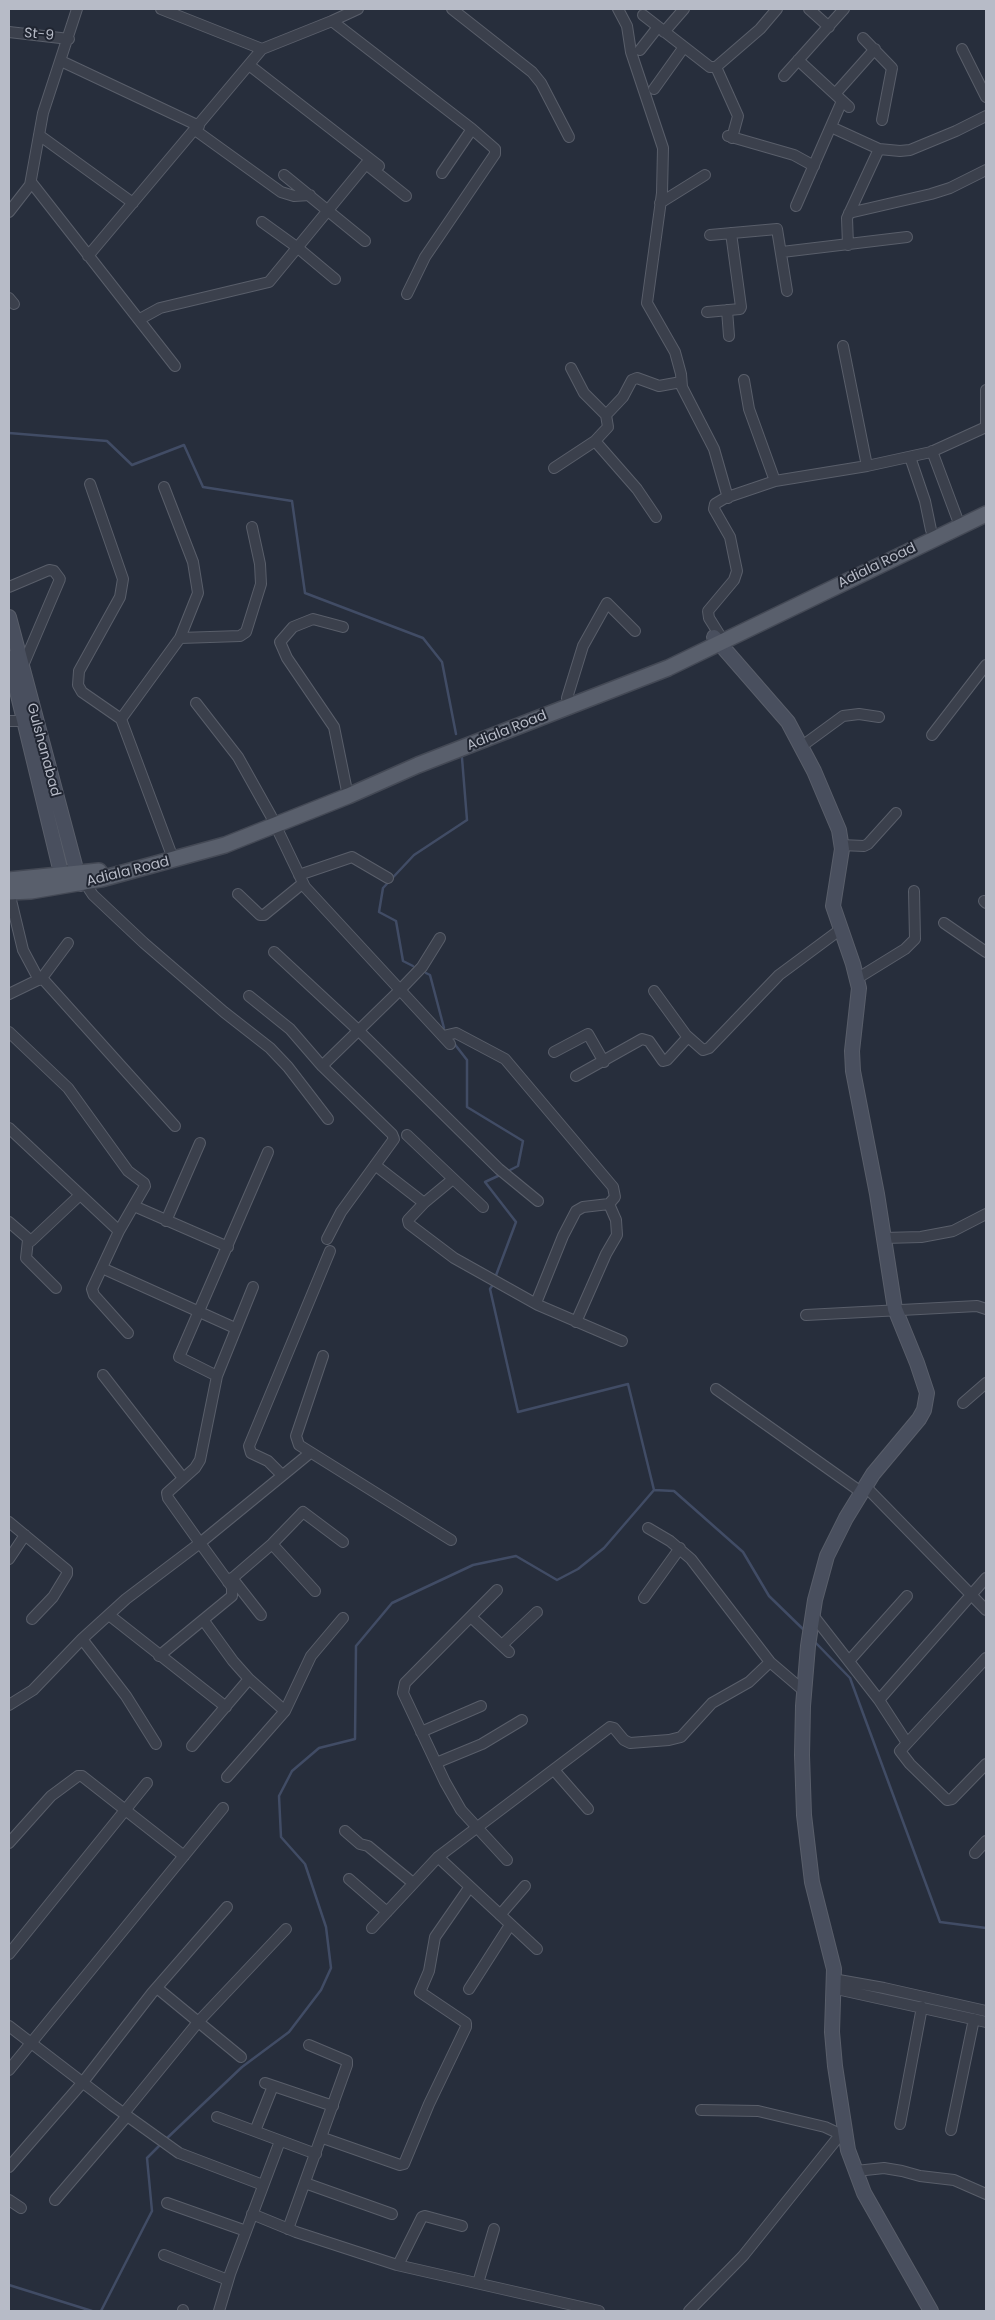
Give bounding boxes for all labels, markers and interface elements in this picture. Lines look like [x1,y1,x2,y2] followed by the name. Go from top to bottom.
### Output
[23,25,55,45] street label: St-9
[835,540,919,592] street label: Adiala Road
[22,702,64,798] street label: Gulshanabad
[465,707,549,755] street label: Adiala Road
[85,854,171,890] street label: Adiala Road

